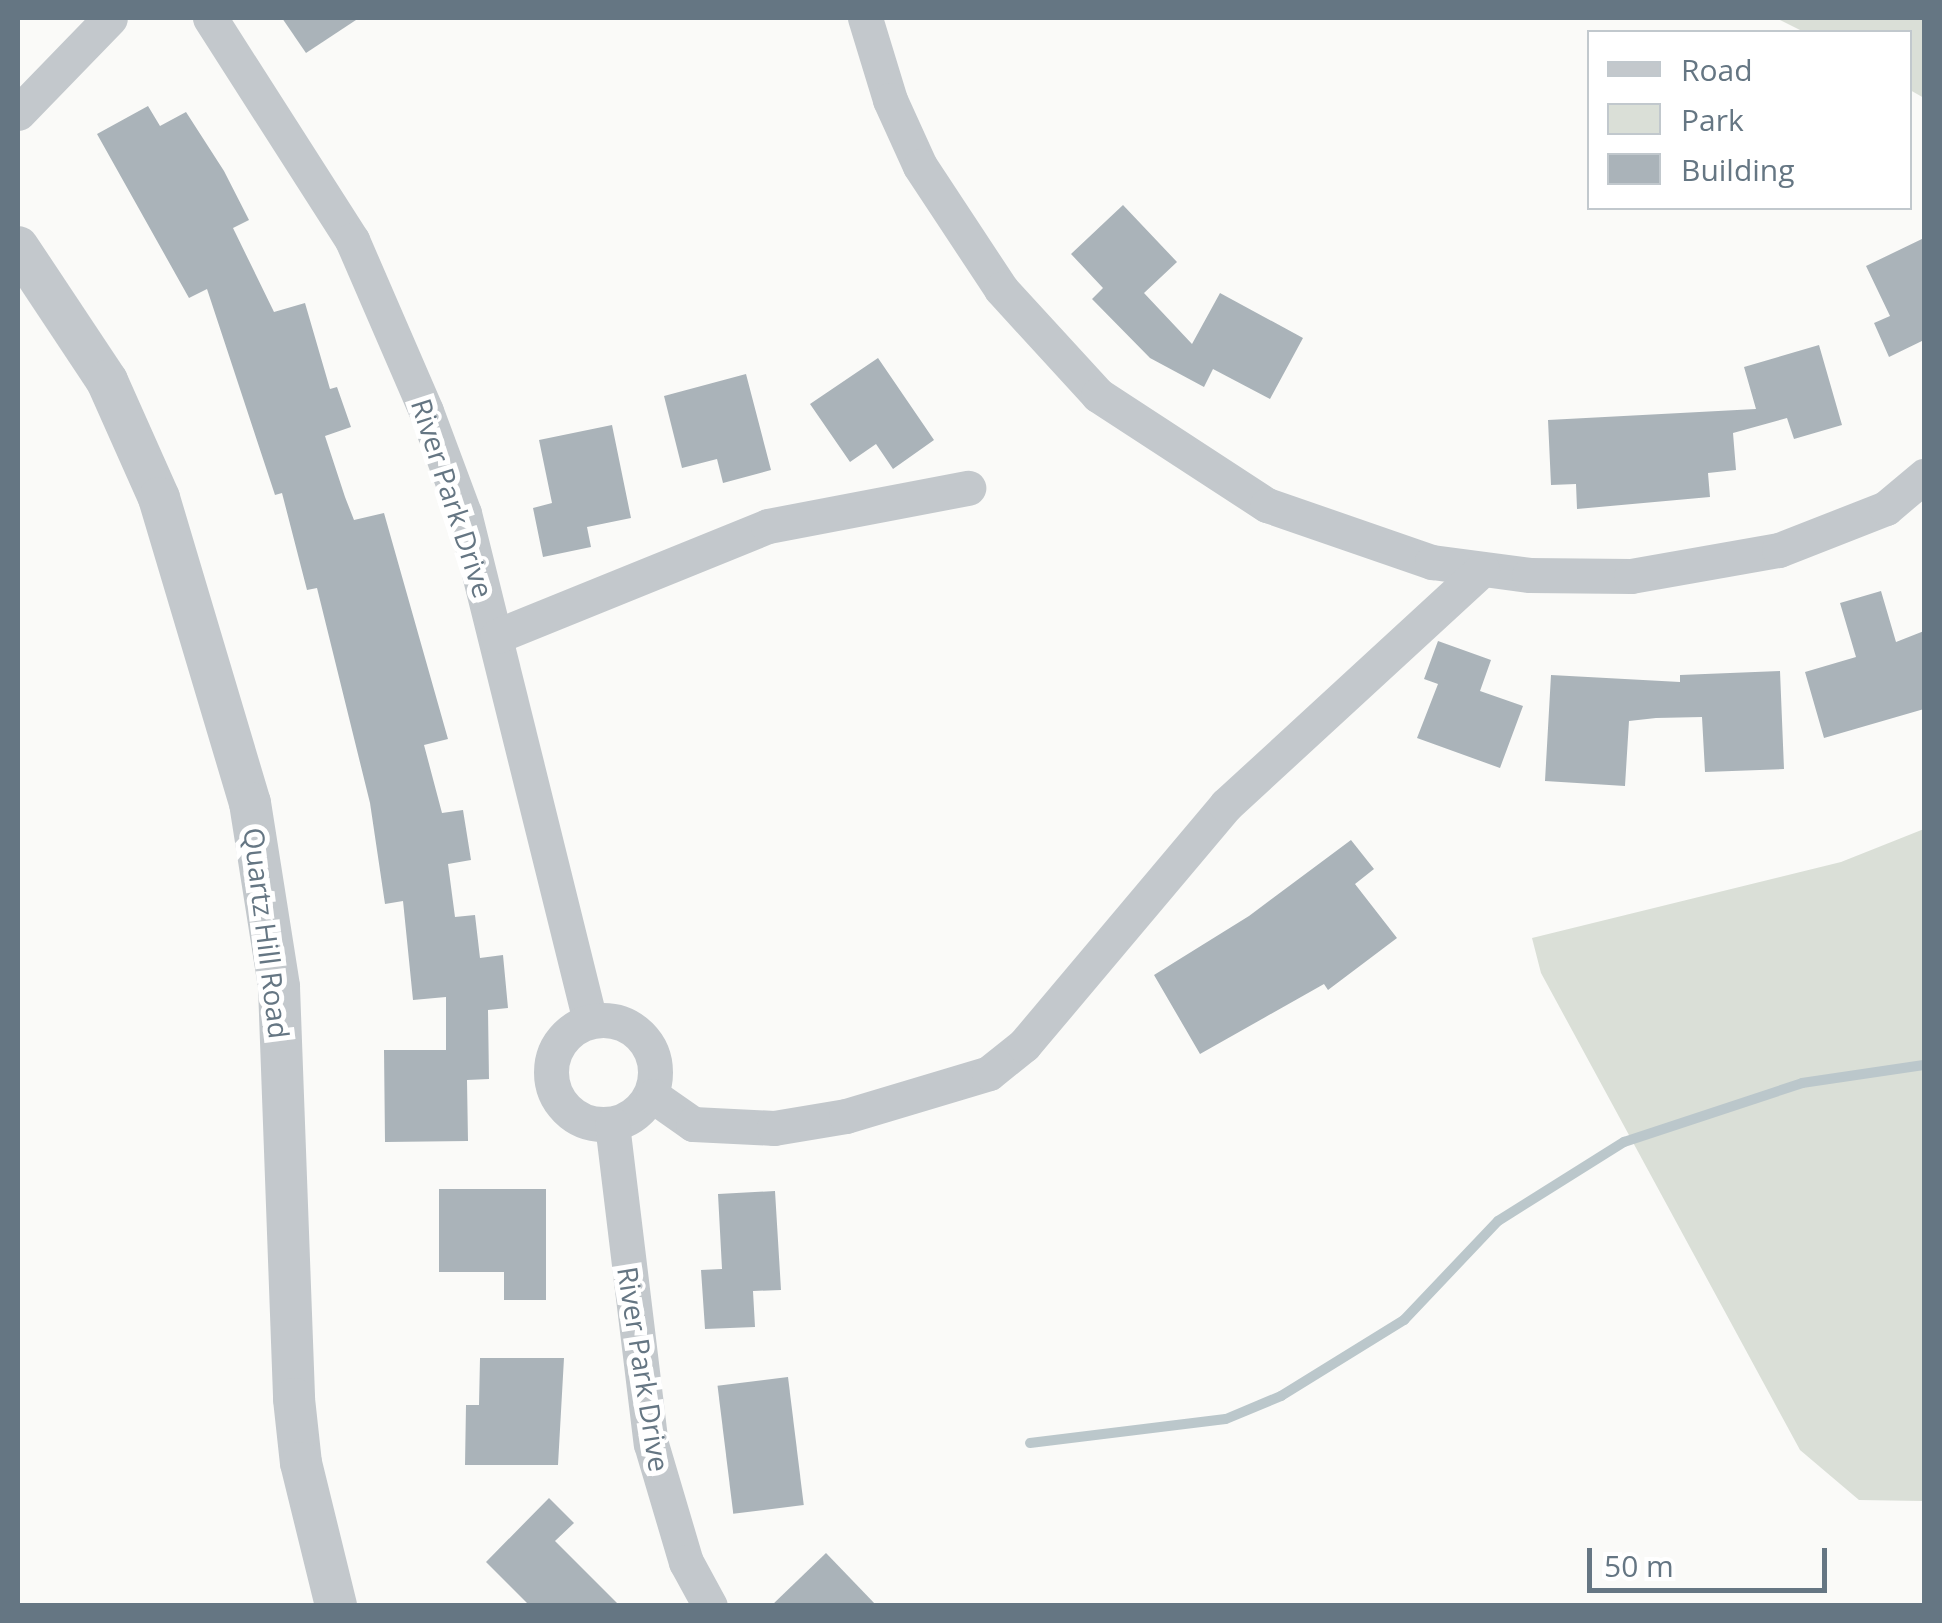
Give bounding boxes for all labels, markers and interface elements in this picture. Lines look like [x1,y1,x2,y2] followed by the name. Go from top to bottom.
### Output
[1587,30,1912,210] legend
[1681,49,1753,90] text: Road
[1681,99,1744,140] text: Park
[1681,149,1795,190] text: Building
[405,394,501,602] street label: River Park Drive
[237,826,297,1040] street label: Quartz Hill Road
[611,1264,677,1474] street label: River Park Drive
[1592,1528,1832,1590] scale bar
[1604,1545,1674,1586] text: 50 m

